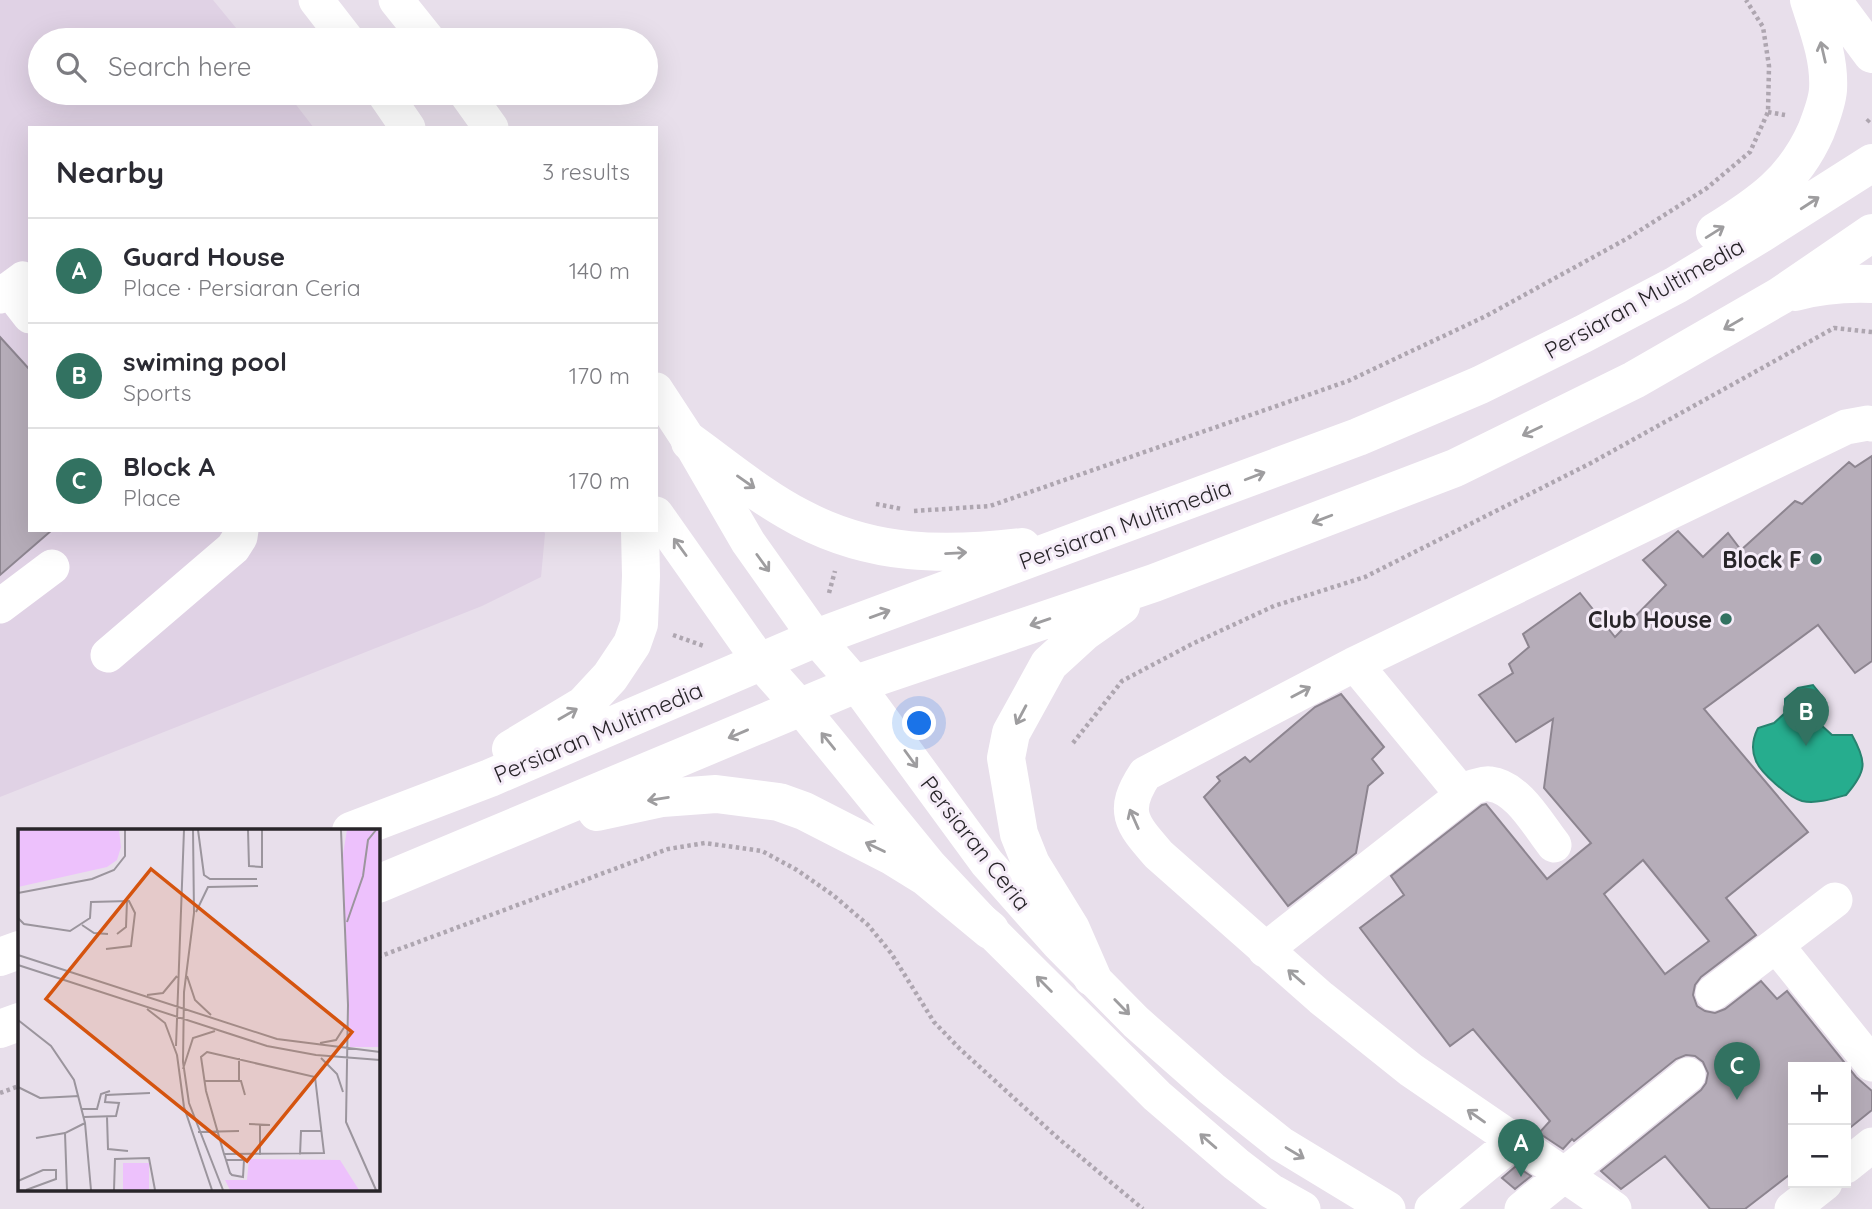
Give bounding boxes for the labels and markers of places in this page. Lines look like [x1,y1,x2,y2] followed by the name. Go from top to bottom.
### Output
[1722,545,1802,574] place label: Block F
[1808,551,1824,567] marker: Block F
[1588,605,1712,634] place label: Club House
[1718,611,1734,627] marker: Club House
[1783,688,1829,746] pin: B
[1714,1042,1760,1100] pin: C
[1498,1119,1544,1177] pin: A

